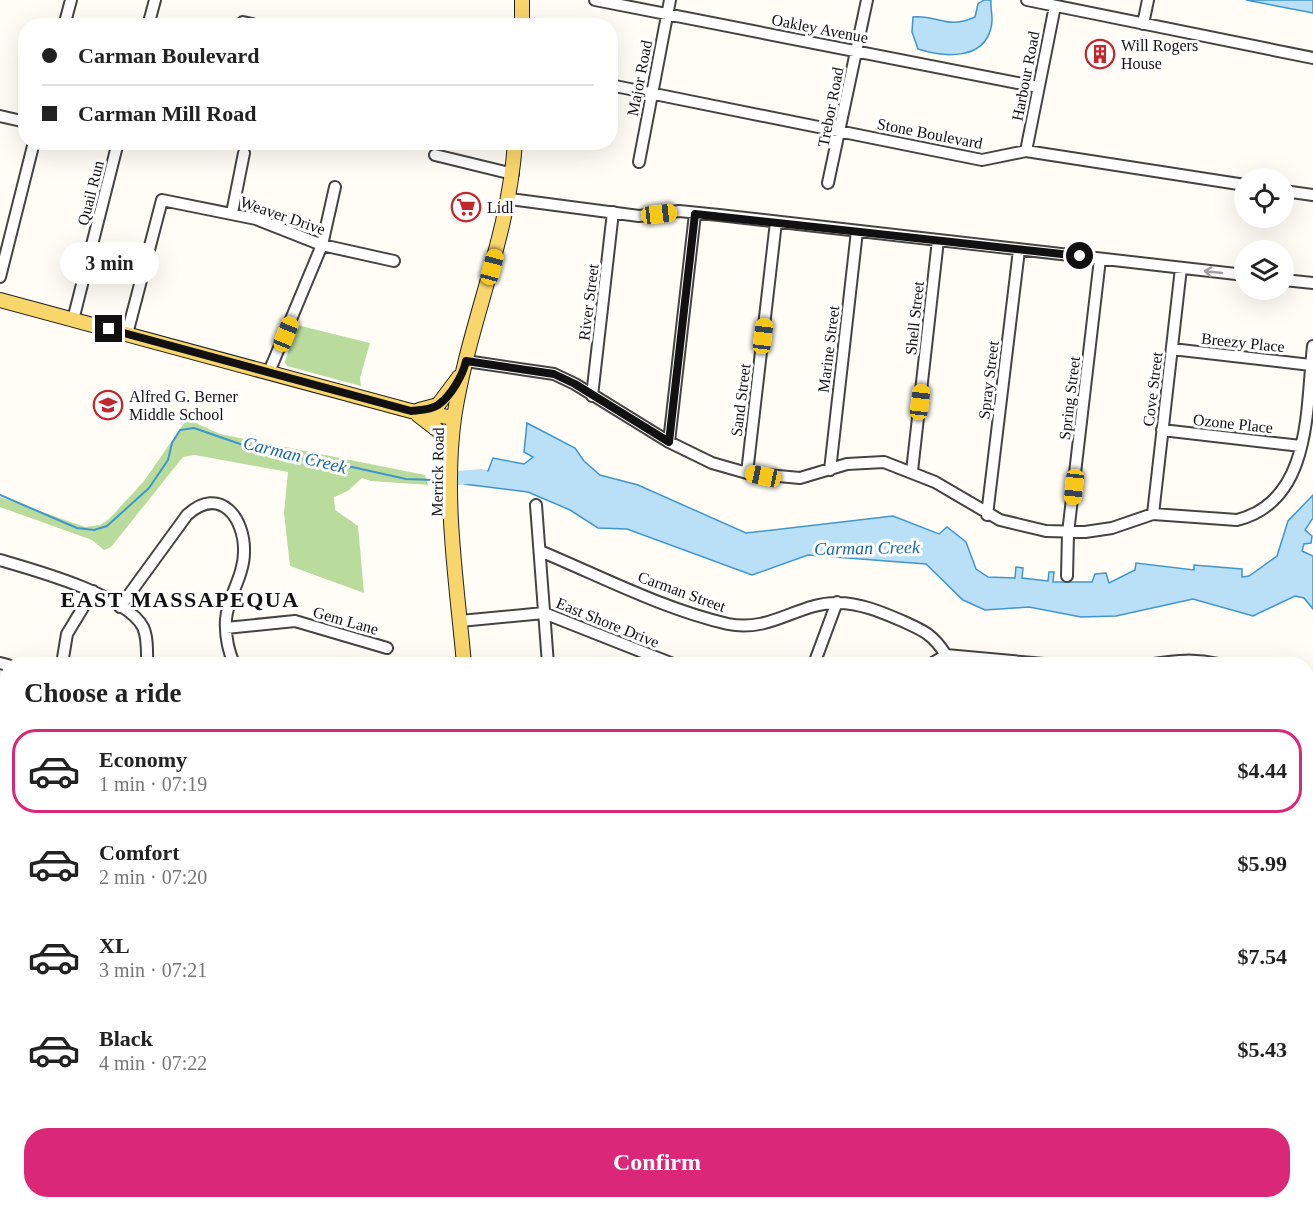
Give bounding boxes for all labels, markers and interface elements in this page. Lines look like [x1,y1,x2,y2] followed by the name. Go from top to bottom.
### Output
[770,11,870,47] street label: Oakley Avenue
[1008,30,1043,122] street label: Harbour Road
[1121,37,1198,72] place label: Will Rogers House
[1084,38,1116,70] building icon: Will Rogers House
[624,39,656,118] street label: Major Road
[78,43,260,68] text: Carman Boulevard
[814,66,847,148] street label: Trebor Road
[78,101,256,126] text: Carman Mill Road
[876,115,984,152] street label: Stone Boulevard
[74,159,107,227] street label: Quail Run
[1234,168,1294,300] map controls
[1234,168,1294,228] button: locate
[450,191,482,223] supermarket icon: Lidl
[238,193,328,238] street label: Weaver Drive
[487,199,514,216] place label: Lidl
[640,203,678,225] car
[1234,240,1294,300] button: layers
[60,242,158,284] callout: 3 min
[1066,242,1093,269] route start
[479,247,505,287] car
[85,252,134,274] text: 3 min
[575,262,602,341] street label: River Street
[1203,266,1223,277] one-way arrow
[902,280,927,356] street label: Shell Street
[815,304,842,394] street label: Marine Street
[271,314,301,354] car
[95,315,122,342] route end
[752,317,774,355] car
[1200,330,1286,356] street label: Breezy Place
[975,339,1003,420] street label: Spray Street
[1139,350,1166,427] street label: Cove Street
[1056,355,1084,441] street label: Spring Street
[728,362,753,437] street label: Sand Street
[909,383,931,421] car
[129,388,239,423] place label: Alfred G. Berner Middle School
[92,389,124,421] school or university icon: Alfred G. Berner Middle School
[1192,411,1274,436] street label: Ozone Place
[428,427,447,517] street label: Merrick Road
[241,432,350,478] water label: Carman Creek
[744,463,782,489] car
[1063,468,1085,506] car
[814,537,921,559] water label: Carman Creek
[636,568,728,615] street label: Carman Street
[60,587,300,612] district label: EAST MASSAPEQUA
[554,594,662,651] street label: East Shore Drive
[311,603,380,638] street label: Gem Lane
[24,678,182,708] text: Choose a ride
[27,744,81,798] icon: car
[99,747,187,772] text: Economy
[1238,758,1287,783] text: $4.44
[99,773,207,795] text: 1 min · 07:19
[27,837,81,891] icon: car
[99,840,180,865] text: Comfort
[1238,851,1287,876] text: $5.99
[99,866,207,888] text: 2 min · 07:20
[27,930,81,984] icon: car
[99,933,130,958] text: XL
[1238,944,1287,969] text: $7.54
[99,959,207,981] text: 3 min · 07:21
[27,1023,81,1077] icon: car
[99,1026,153,1051] text: Black
[1238,1037,1287,1062] text: $5.43
[99,1052,207,1074] text: 4 min · 07:22
[24,1128,1290,1197] button: Confirm

